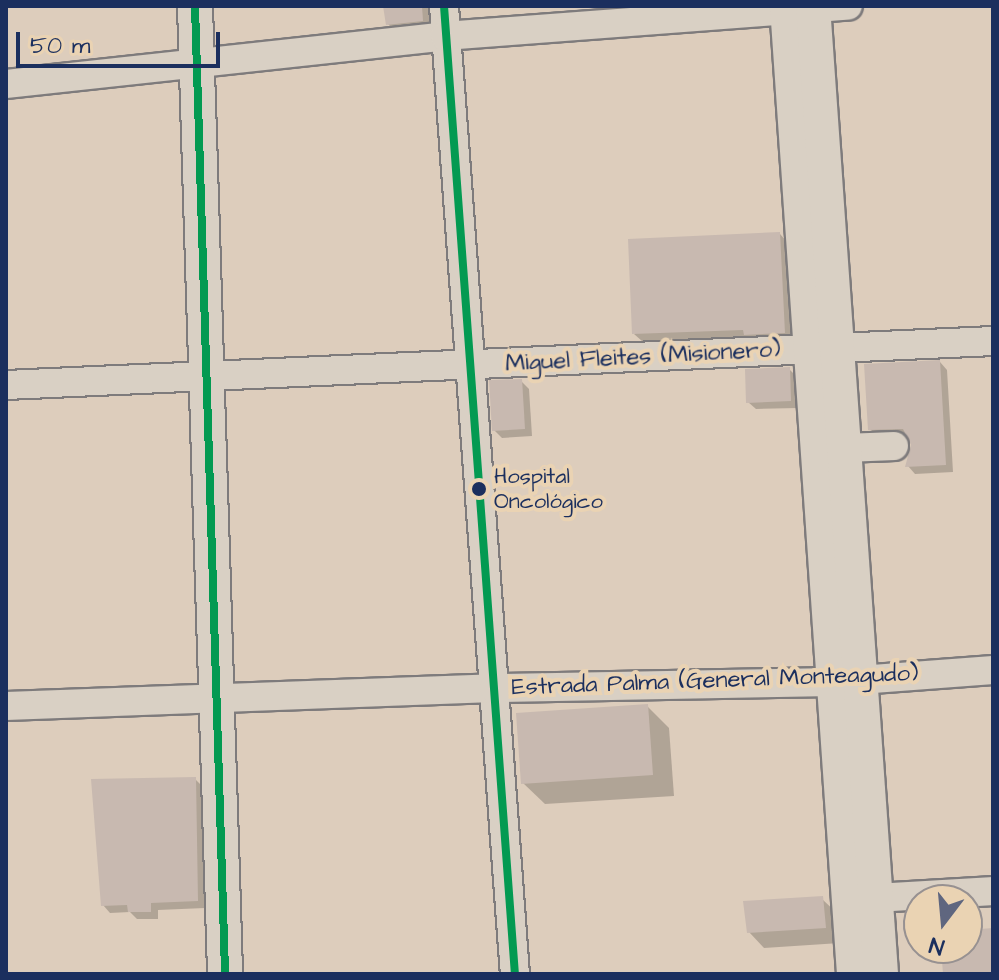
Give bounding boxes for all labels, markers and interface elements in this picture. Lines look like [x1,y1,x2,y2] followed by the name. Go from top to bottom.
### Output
[20,16,224,66] scale bar
[30,29,90,63] text: 50 m
[505,335,781,379] street label: Miguel Fleites (Misionero)
[494,463,603,514] place label: Hospital Oncológico
[471,481,487,497] marker: Hospital Oncológico
[511,660,919,702] street label: Estrada Palma (General Monteagudo)
[903,884,983,964] north arrow
[926,929,948,962] text: N

